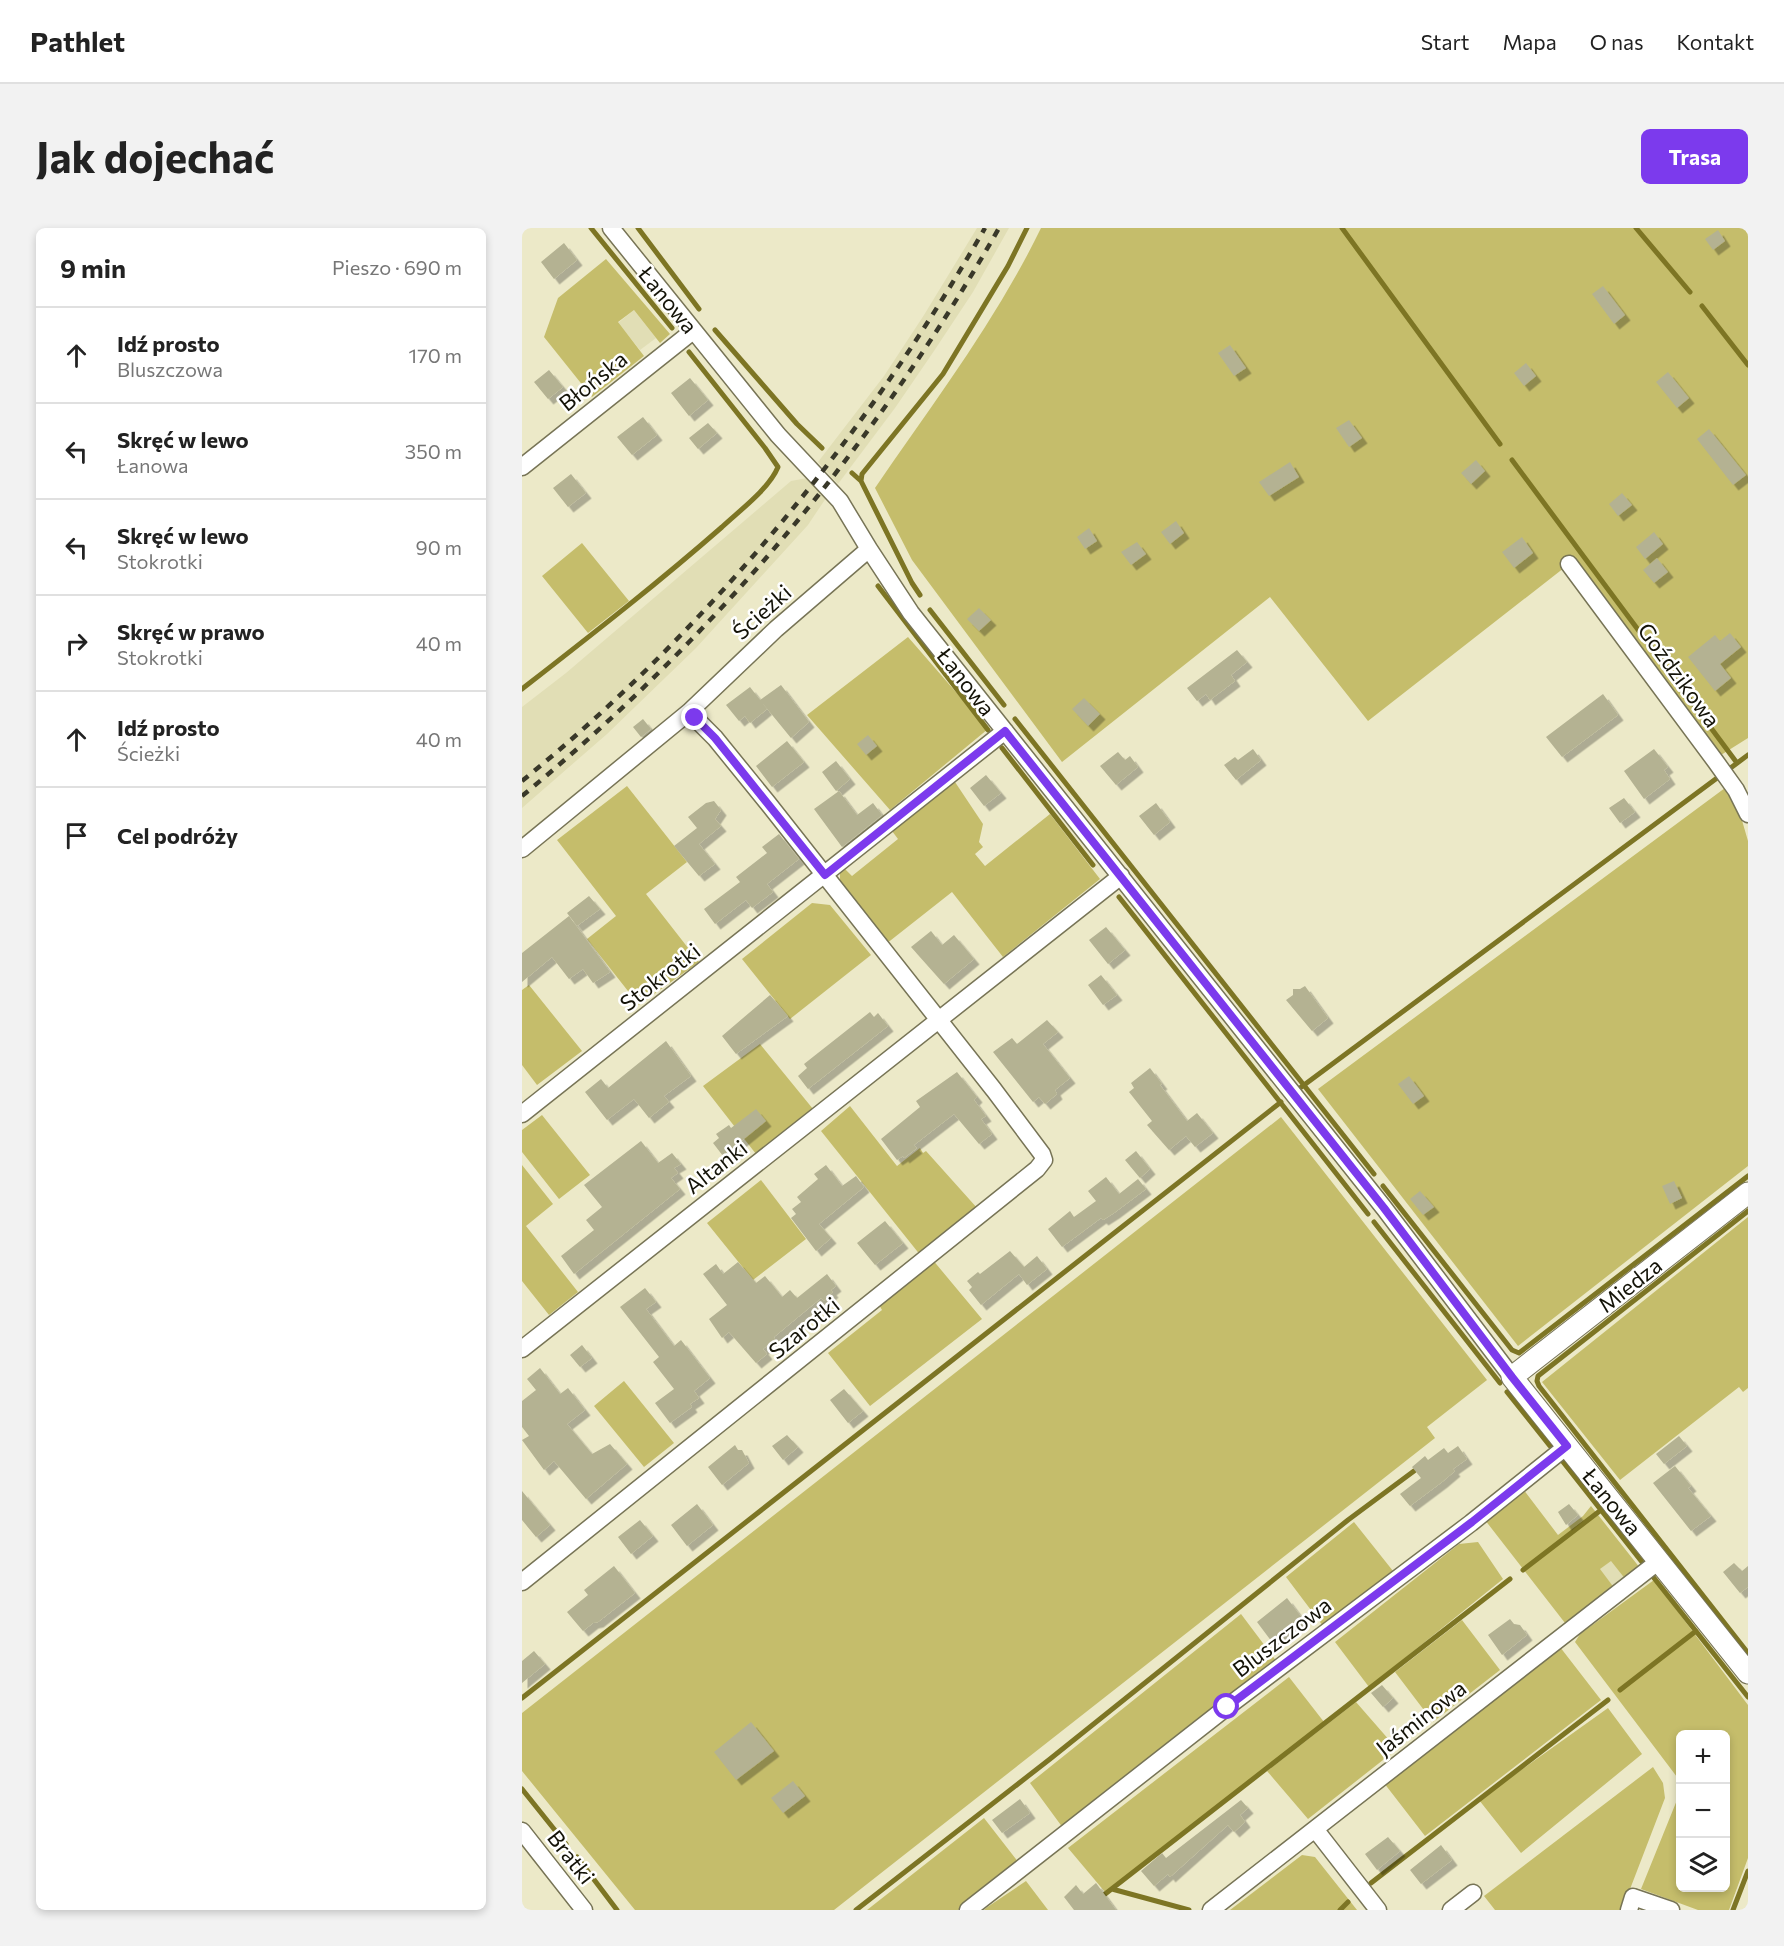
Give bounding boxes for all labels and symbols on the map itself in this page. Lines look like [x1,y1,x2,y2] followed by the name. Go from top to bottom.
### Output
[633,260,704,339] street label: Łanowa
[553,345,632,416] street label: Błońska
[727,578,797,645] street label: Ścieżki
[1632,617,1726,732] street label: Goździkowa
[931,642,1001,721] street label: Łanowa
[681,704,707,730] route end
[614,937,705,1016] street label: Stokrotki
[679,1134,752,1199] street label: Altanki
[1592,1251,1667,1318] street label: Miedza
[763,1291,845,1364] street label: Szarotki
[1577,1462,1648,1541] street label: Łanowa
[1227,1591,1336,1682] street label: Bluszczowa
[1370,1674,1471,1761] street label: Jaśminowa
[1213,1693,1239,1719] route start
[542,1824,601,1889] street label: Bratki

